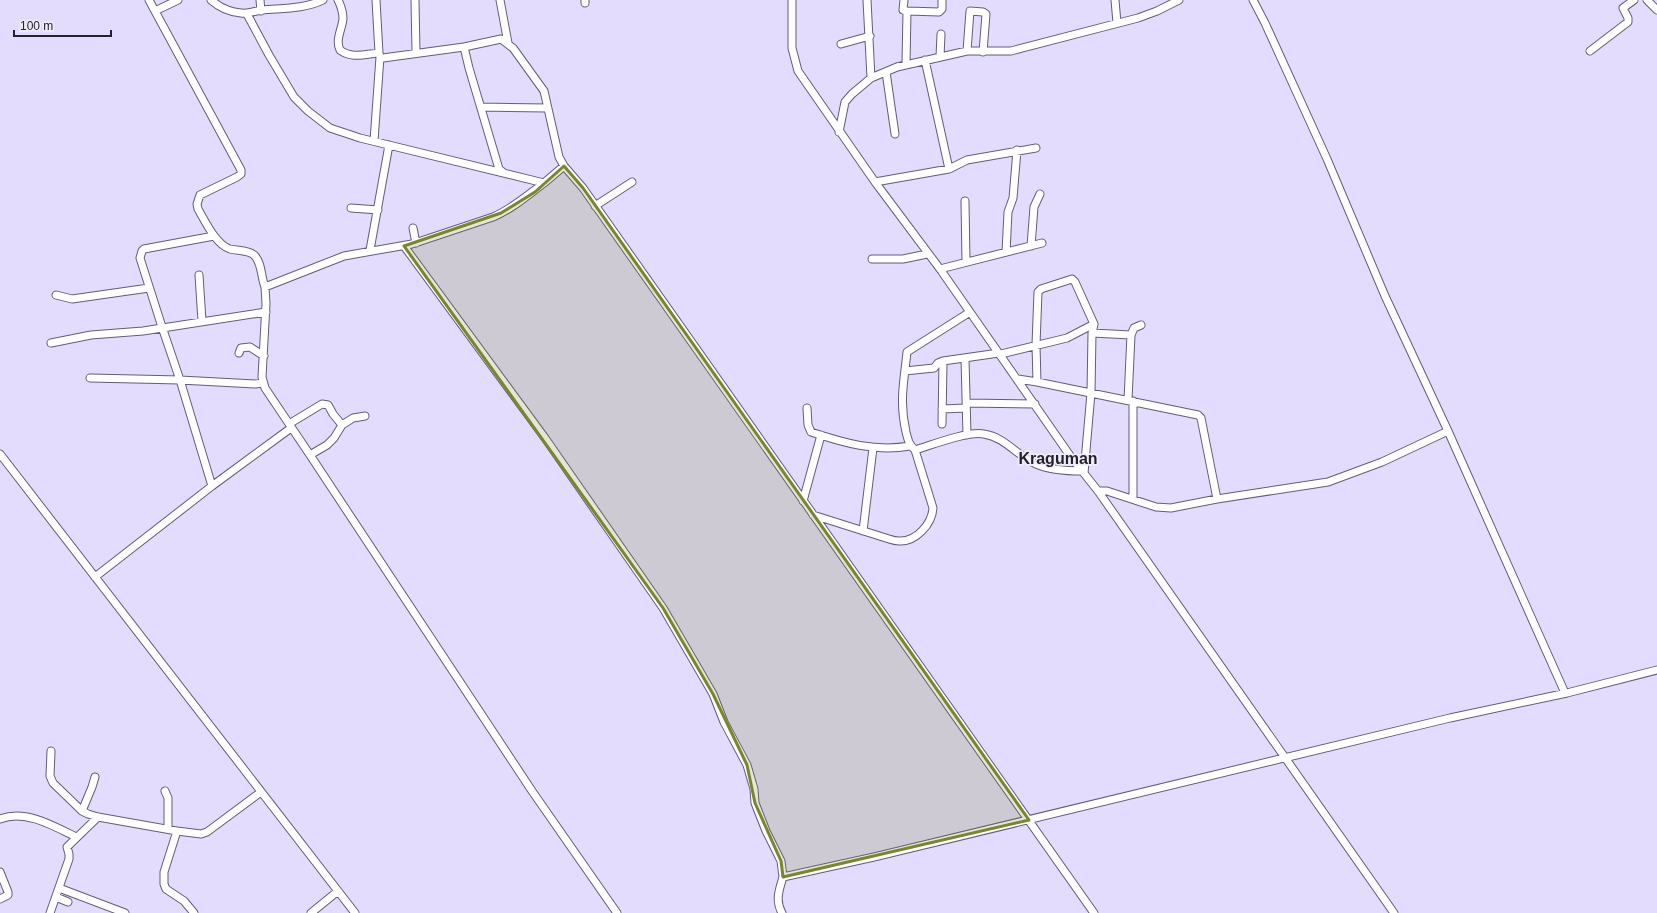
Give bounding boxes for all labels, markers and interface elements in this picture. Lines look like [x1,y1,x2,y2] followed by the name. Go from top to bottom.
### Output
[14,12,111,38] scale bar
[20,19,53,33] text: 100 m
[1018,450,1098,467] district label: Kraguman

